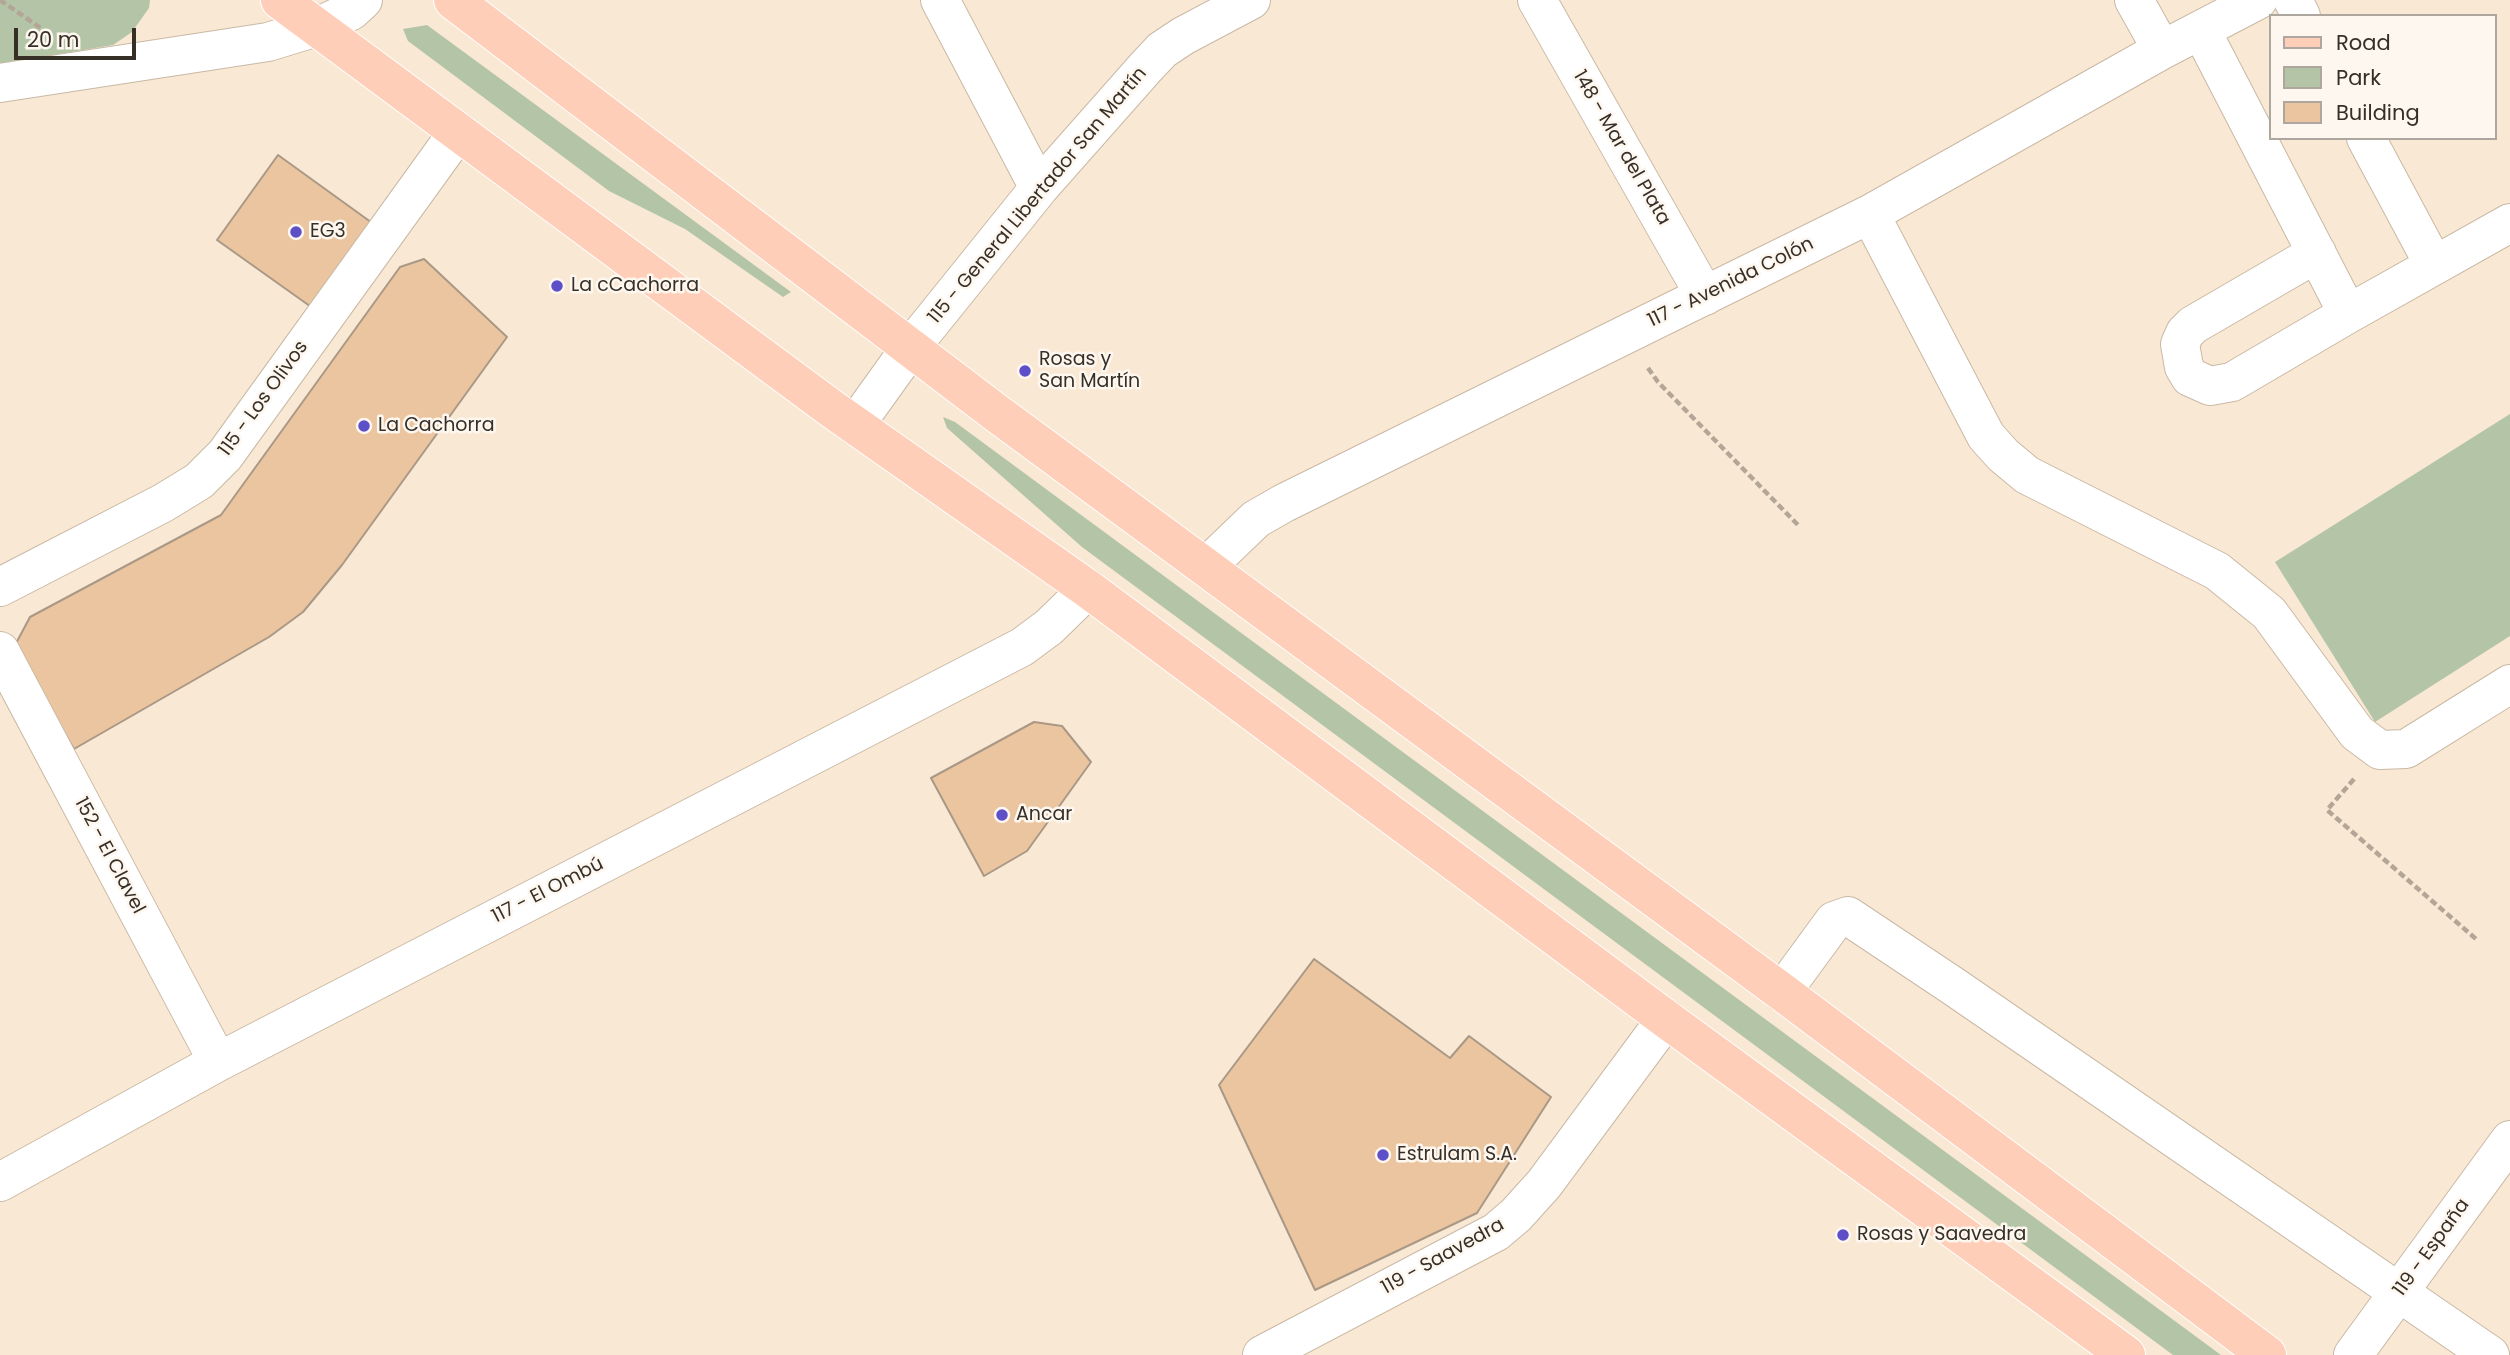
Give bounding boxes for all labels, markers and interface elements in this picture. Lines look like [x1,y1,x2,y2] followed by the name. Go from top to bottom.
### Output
[18,14,140,58] scale bar
[2268,14,2496,140] legend
[27,25,80,54] text: 20 m
[2336,28,2391,57] text: Road
[924,63,1152,329] street label: 115 - General Libertador San Martín
[2336,63,2381,92] text: Park
[1567,67,1675,229] street label: 148 - Mar del Plata
[2336,98,2420,127] text: Building
[310,221,346,243] place label: EG3
[288,224,304,240] marker: EG3
[1644,233,1818,333] street label: 117 - Avenida Colón
[571,275,699,297] place label: La cCachorra
[549,278,565,294] marker: La cCachorra
[214,337,314,461] street label: 115 - Los Olivos
[1039,349,1140,393] place label: Rosas y San Martín
[1017,363,1033,379] marker: Rosas y San Martín
[378,415,495,437] place label: La Cachorra
[356,418,372,434] marker: La Cachorra
[69,794,149,918] street label: 152 - El Clavel
[1016,804,1072,826] place label: Ancar
[994,807,1010,823] marker: Ancar
[488,853,608,929] street label: 117 - El Ombú
[1397,1144,1517,1166] place label: Estrulam S.A.
[1375,1147,1391,1163] marker: Estrulam S.A.
[2389,1195,2475,1301] street label: 119 - España
[1378,1214,1508,1300] street label: 119 - Saavedra
[1857,1224,2026,1246] place label: Rosas y Saavedra
[1835,1227,1851,1243] marker: Rosas y Saavedra

